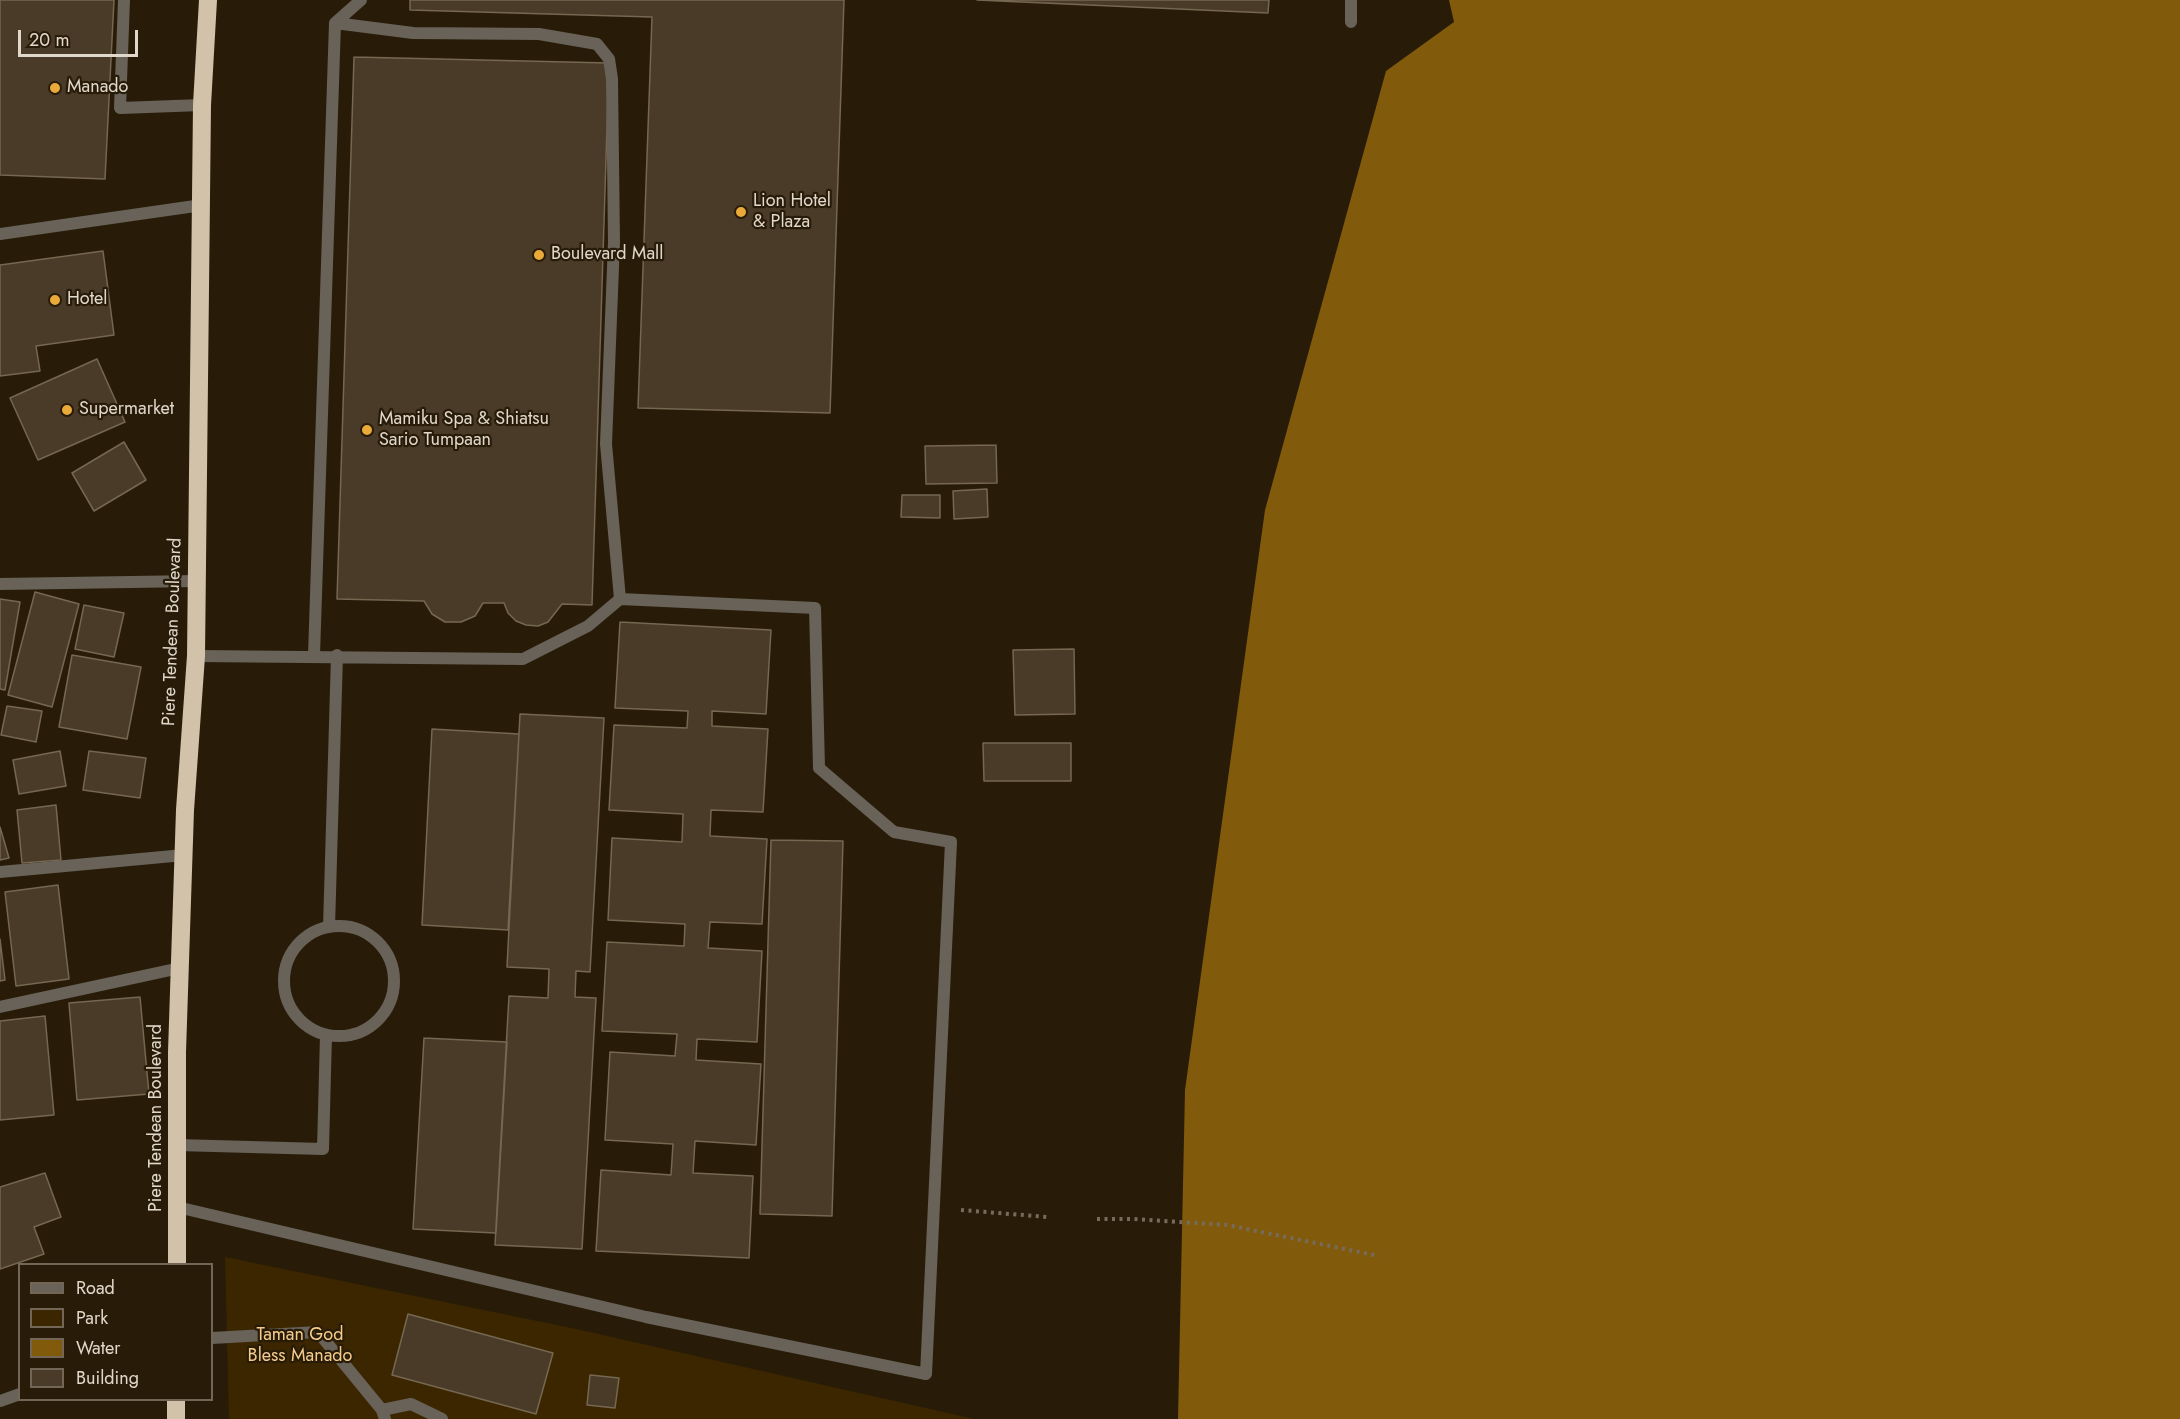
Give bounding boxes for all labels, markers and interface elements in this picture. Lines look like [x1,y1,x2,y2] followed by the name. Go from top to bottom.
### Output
[21,18,141,56] scale bar
[29,27,69,53] text: 20 m
[67,77,128,99] place label: Manado
[48,81,62,95] marker: Manado
[753,191,831,234] place label: Lion Hotel & Plaza
[734,205,748,219] marker: Lion Hotel & Plaza
[551,244,663,266] place label: Boulevard Mall
[532,248,546,262] marker: Boulevard Mall
[67,289,107,311] place label: Hotel
[48,293,62,307] marker: Hotel
[79,399,174,421] place label: Supermarket
[60,403,74,417] marker: Supermarket
[379,409,549,452] place label: Mamiku Spa & Shiatsu Sario Tumpaan
[360,423,374,437] marker: Mamiku Spa & Shiatsu Sario Tumpaan
[159,538,187,726] street label: Piere Tendean Boulevard
[146,1024,168,1212] street label: Piere Tendean Boulevard
[18,1263,213,1401] legend
[76,1275,115,1301] text: Road
[76,1305,108,1331] text: Park
[248,1325,352,1368] park label: Taman God Bless Manado
[76,1335,120,1361] text: Water
[76,1365,139,1391] text: Building

